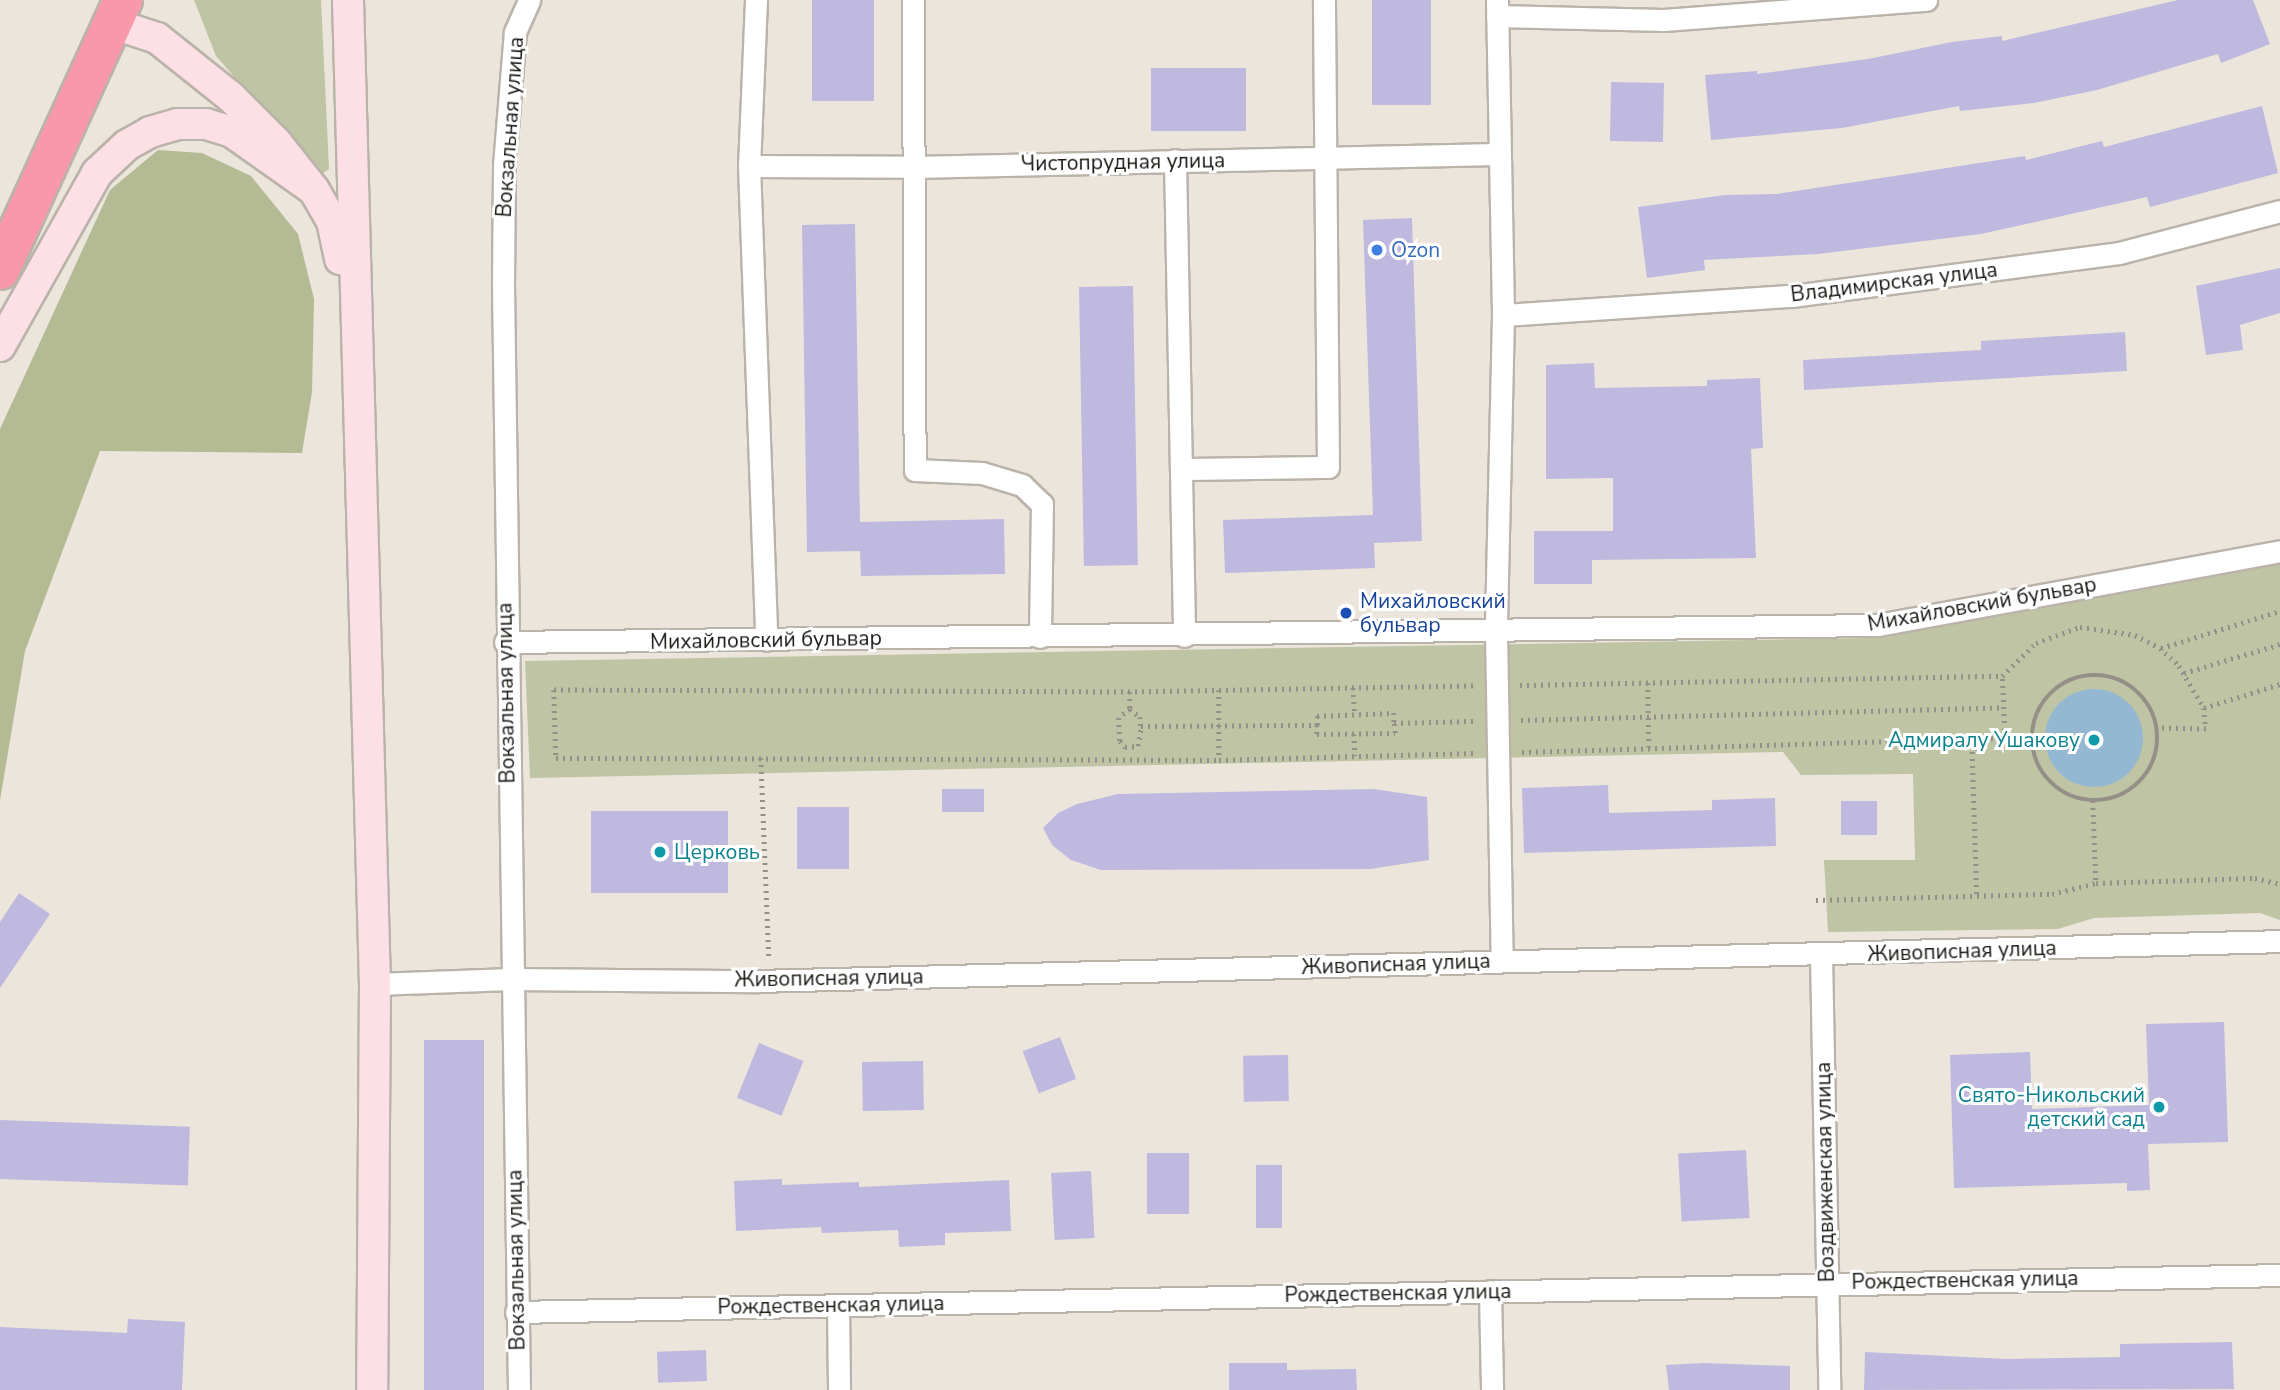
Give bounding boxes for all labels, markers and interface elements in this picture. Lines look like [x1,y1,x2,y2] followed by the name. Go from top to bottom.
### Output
[491,36,529,218] street label: Вокзальная улица
[1021,148,1225,176] street label: Чистопрудная улица
[1391,237,1440,263] place label: Ozon
[1369,242,1385,258] marker: Ozon
[1789,257,1999,307] street label: Владимирская улица
[1866,571,2098,637] street label: Михайловский бульвар
[1360,588,1506,638] place label: Михайловский бульвар
[492,602,520,784] street label: Вокзальная улица
[1338,605,1354,621] marker: Михайловский бульвар
[650,625,882,655] street label: Михайловский бульвар
[1888,727,2080,753] place label: Адмиралу Ушакову
[2086,732,2102,748] marker: Адмиралу Ушакову
[674,839,760,865] place label: Церковь
[652,844,668,860] marker: Церковь
[1867,935,2057,967] street label: Живописная улица
[1301,948,1491,980] street label: Живописная улица
[734,964,924,992] street label: Живописная улица
[1810,1061,1840,1283] street label: Воздвиженская улица
[1958,1082,2145,1132] place label: Свято-Никольский детский сад
[2151,1099,2167,1115] marker: Свято-Никольский детский сад
[502,1169,530,1351] street label: Вокзальная улица
[1851,1265,2079,1295] street label: Рождественская улица
[1284,1278,1512,1308] street label: Рождественская улица
[717,1290,945,1320] street label: Рождественская улица

